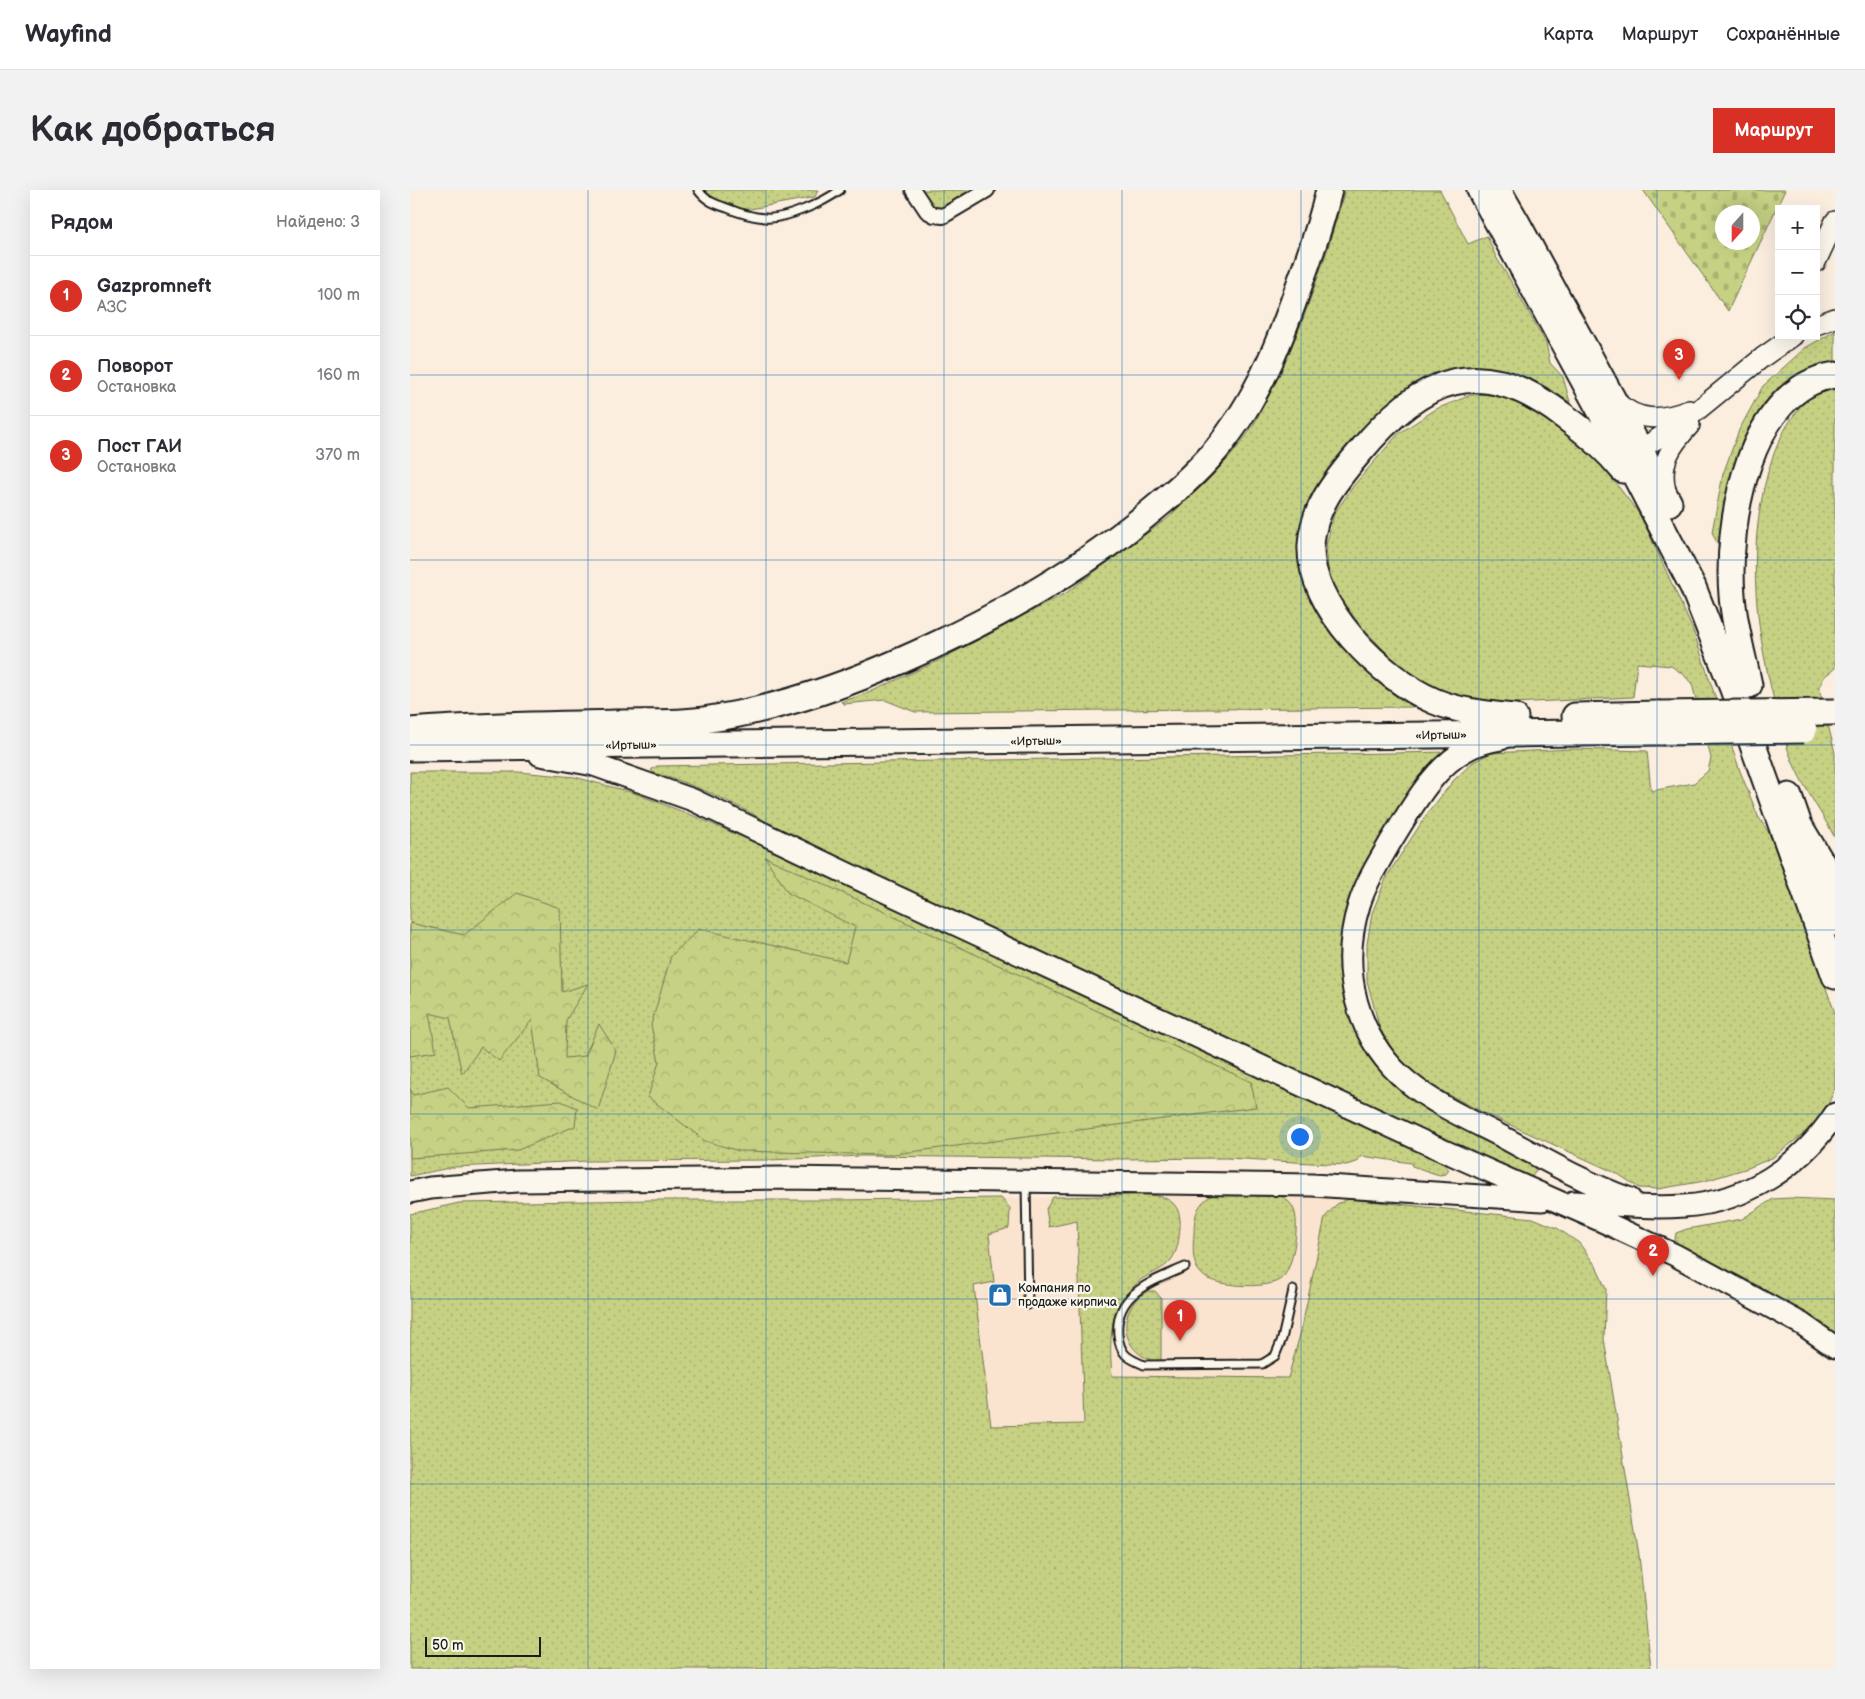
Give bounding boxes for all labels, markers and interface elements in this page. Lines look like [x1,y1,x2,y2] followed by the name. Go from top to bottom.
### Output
[25,20,112,49] text: Wayfind
[1543,24,1594,45] text: Карта
[1622,24,1698,45] text: Маршрут
[1726,24,1840,45] text: Сохранённые
[1713,108,1835,153] button: Маршрут
[30,109,276,152] text: Как добраться
[1715,205,1760,250] north arrow
[1775,205,1820,340] map controls
[1775,205,1820,250] button: +
[50,210,113,235] text: Рядом
[276,213,360,232] text: Найдено: 3
[1775,250,1820,295] button: −
[97,275,211,298] text: Gazpromneft
[63,286,69,305] text: 1
[317,286,360,305] text: 100 m
[1775,295,1820,340] button: locate
[97,298,127,317] text: АЗС
[1663,339,1695,380] pin: 3
[97,355,173,378] text: Поворот
[61,366,71,385] text: 2
[317,366,360,385] text: 160 m
[97,378,176,397] text: Остановка
[97,435,182,458] text: Пост ГАИ
[61,446,71,465] text: 3
[315,446,360,465] text: 370 m
[97,458,176,477] text: Остановка
[1415,728,1467,743] street label: «Иртыш»
[1010,734,1062,749] street label: «Иртыш»
[605,738,657,753] street label: «Иртыш»
[1287,1124,1313,1150] your location
[1637,1235,1669,1276] pin: 2
[1018,1281,1117,1310] place label: Компания по продаже кирпича
[987,1282,1013,1308] shop icon: Компания по продаже кирпича
[1164,1300,1196,1341] pin: 1
[425,1634,541,1657] scale bar
[432,1637,464,1654] text: 50 m

